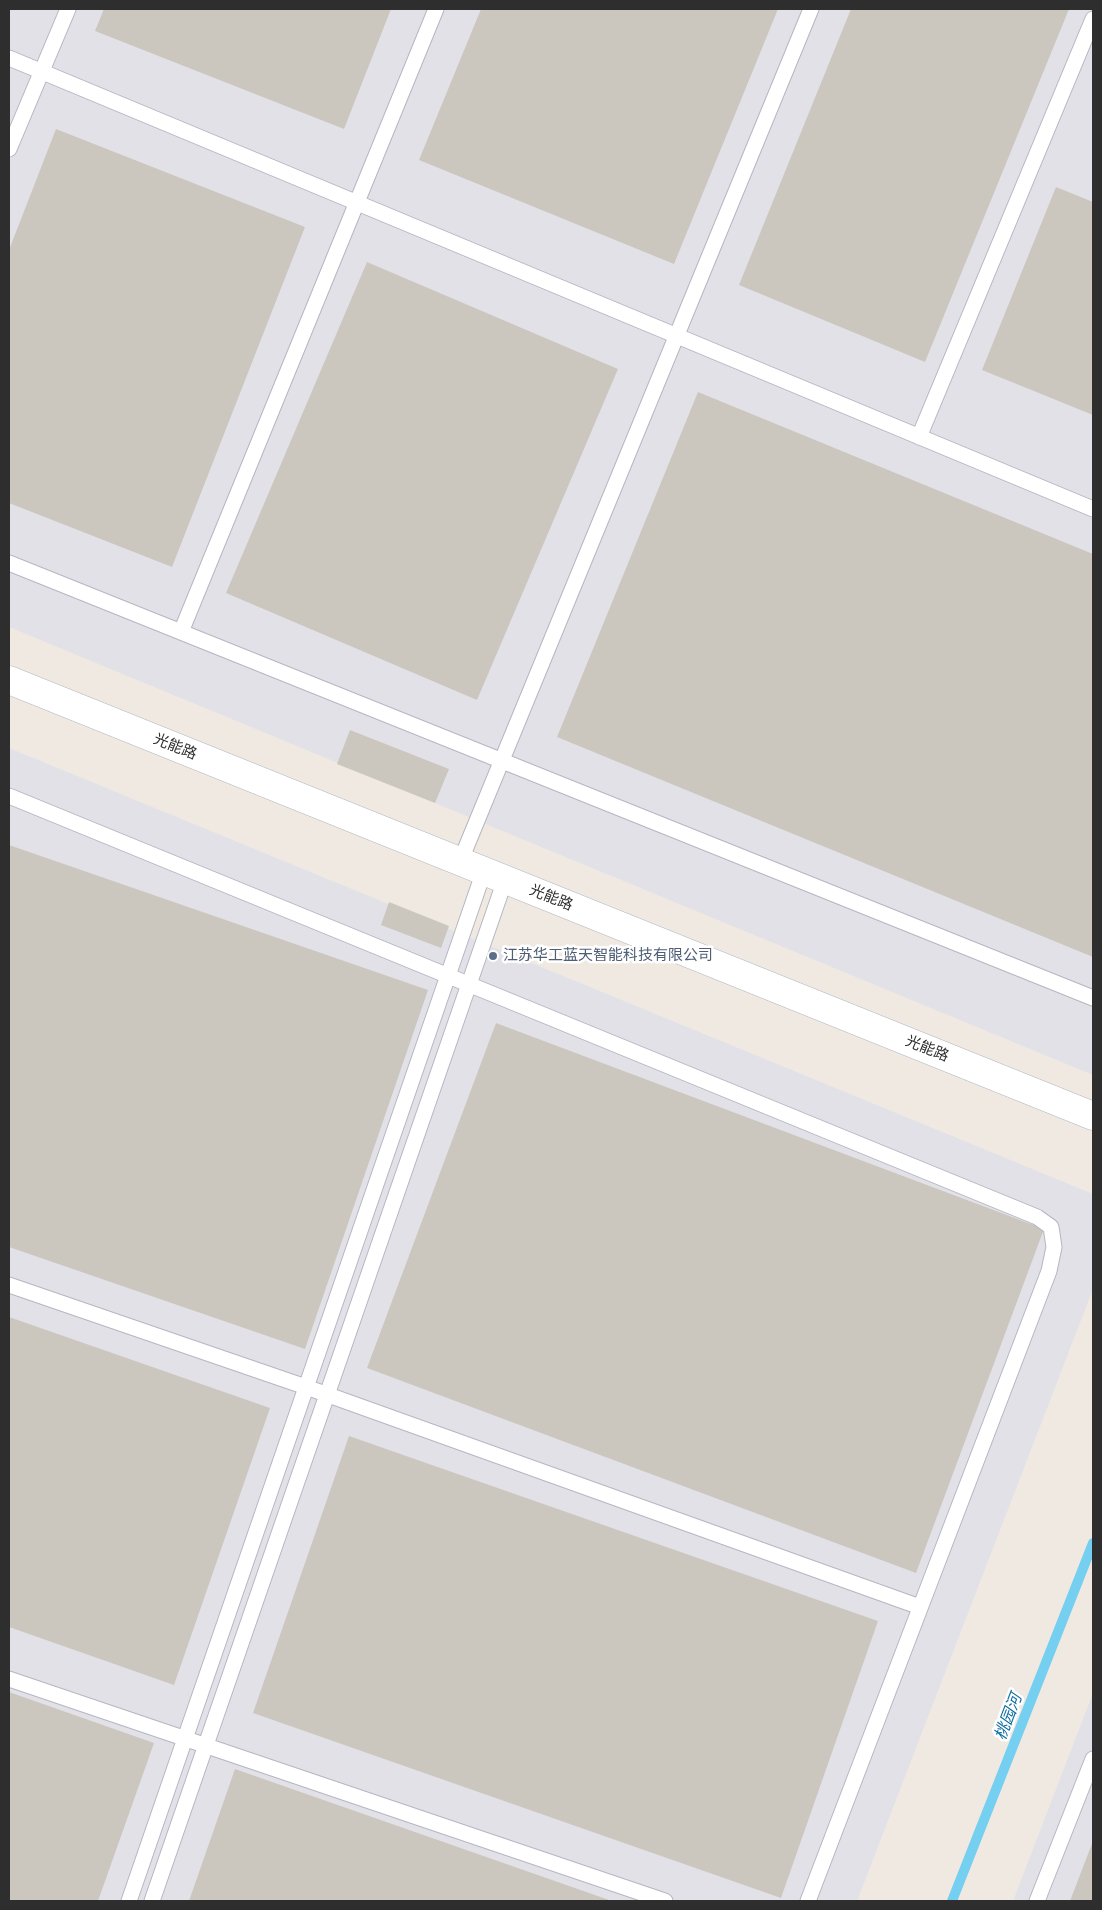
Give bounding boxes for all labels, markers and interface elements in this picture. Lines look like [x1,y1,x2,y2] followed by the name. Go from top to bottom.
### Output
[151,730,199,764] street label: 光能路
[527,881,575,915] street label: 光能路
[503,947,713,965] place label: 江苏华工蓝天智能科技有限公司
[487,950,499,962] marker: 江苏华工蓝天智能科技有限公司
[903,1032,951,1066] street label: 光能路
[991,1691,1027,1743] water label: 桃园河

